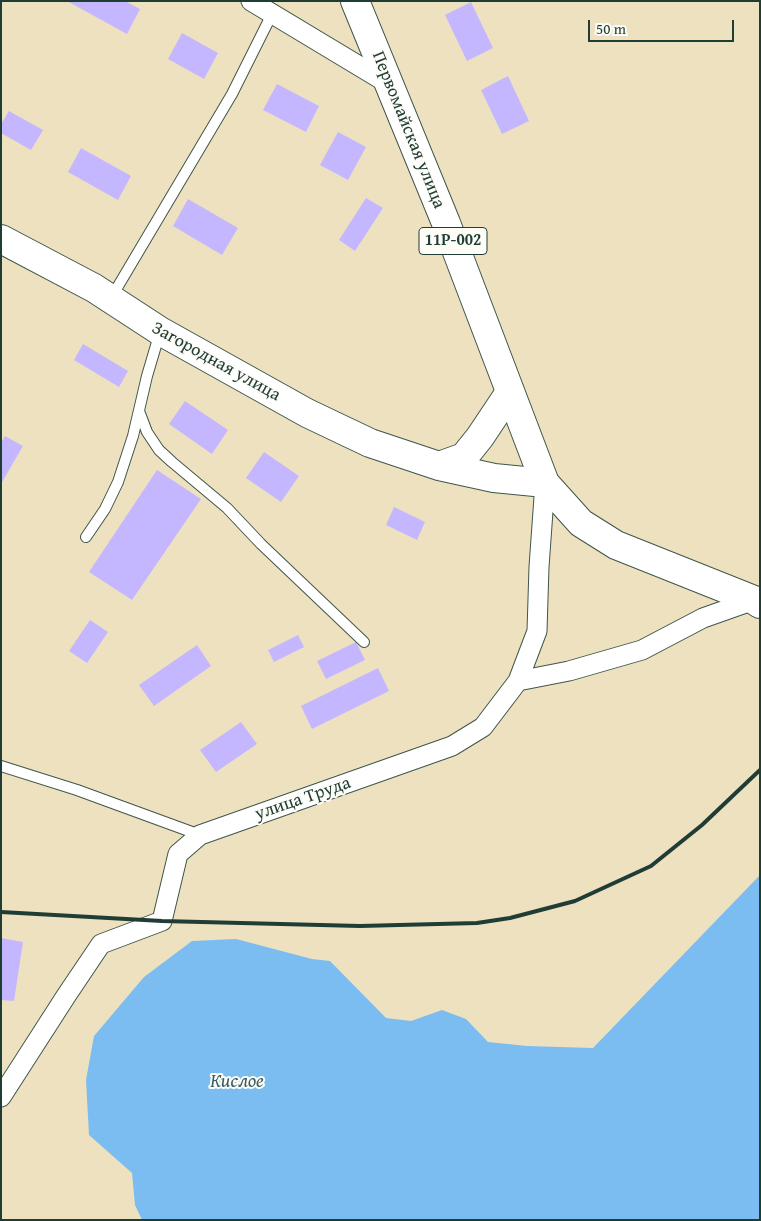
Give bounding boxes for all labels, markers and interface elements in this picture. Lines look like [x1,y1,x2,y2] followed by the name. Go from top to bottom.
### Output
[591,10,737,42] scale bar
[596,18,626,39] text: 50 m
[367,48,449,212] street label: Первомайская улица
[419,228,487,255] road number: 11Р-002
[148,318,284,406] street label: Загородная улица
[252,773,354,825] street label: улица Труда
[210,1071,264,1093] water label: Кислое

